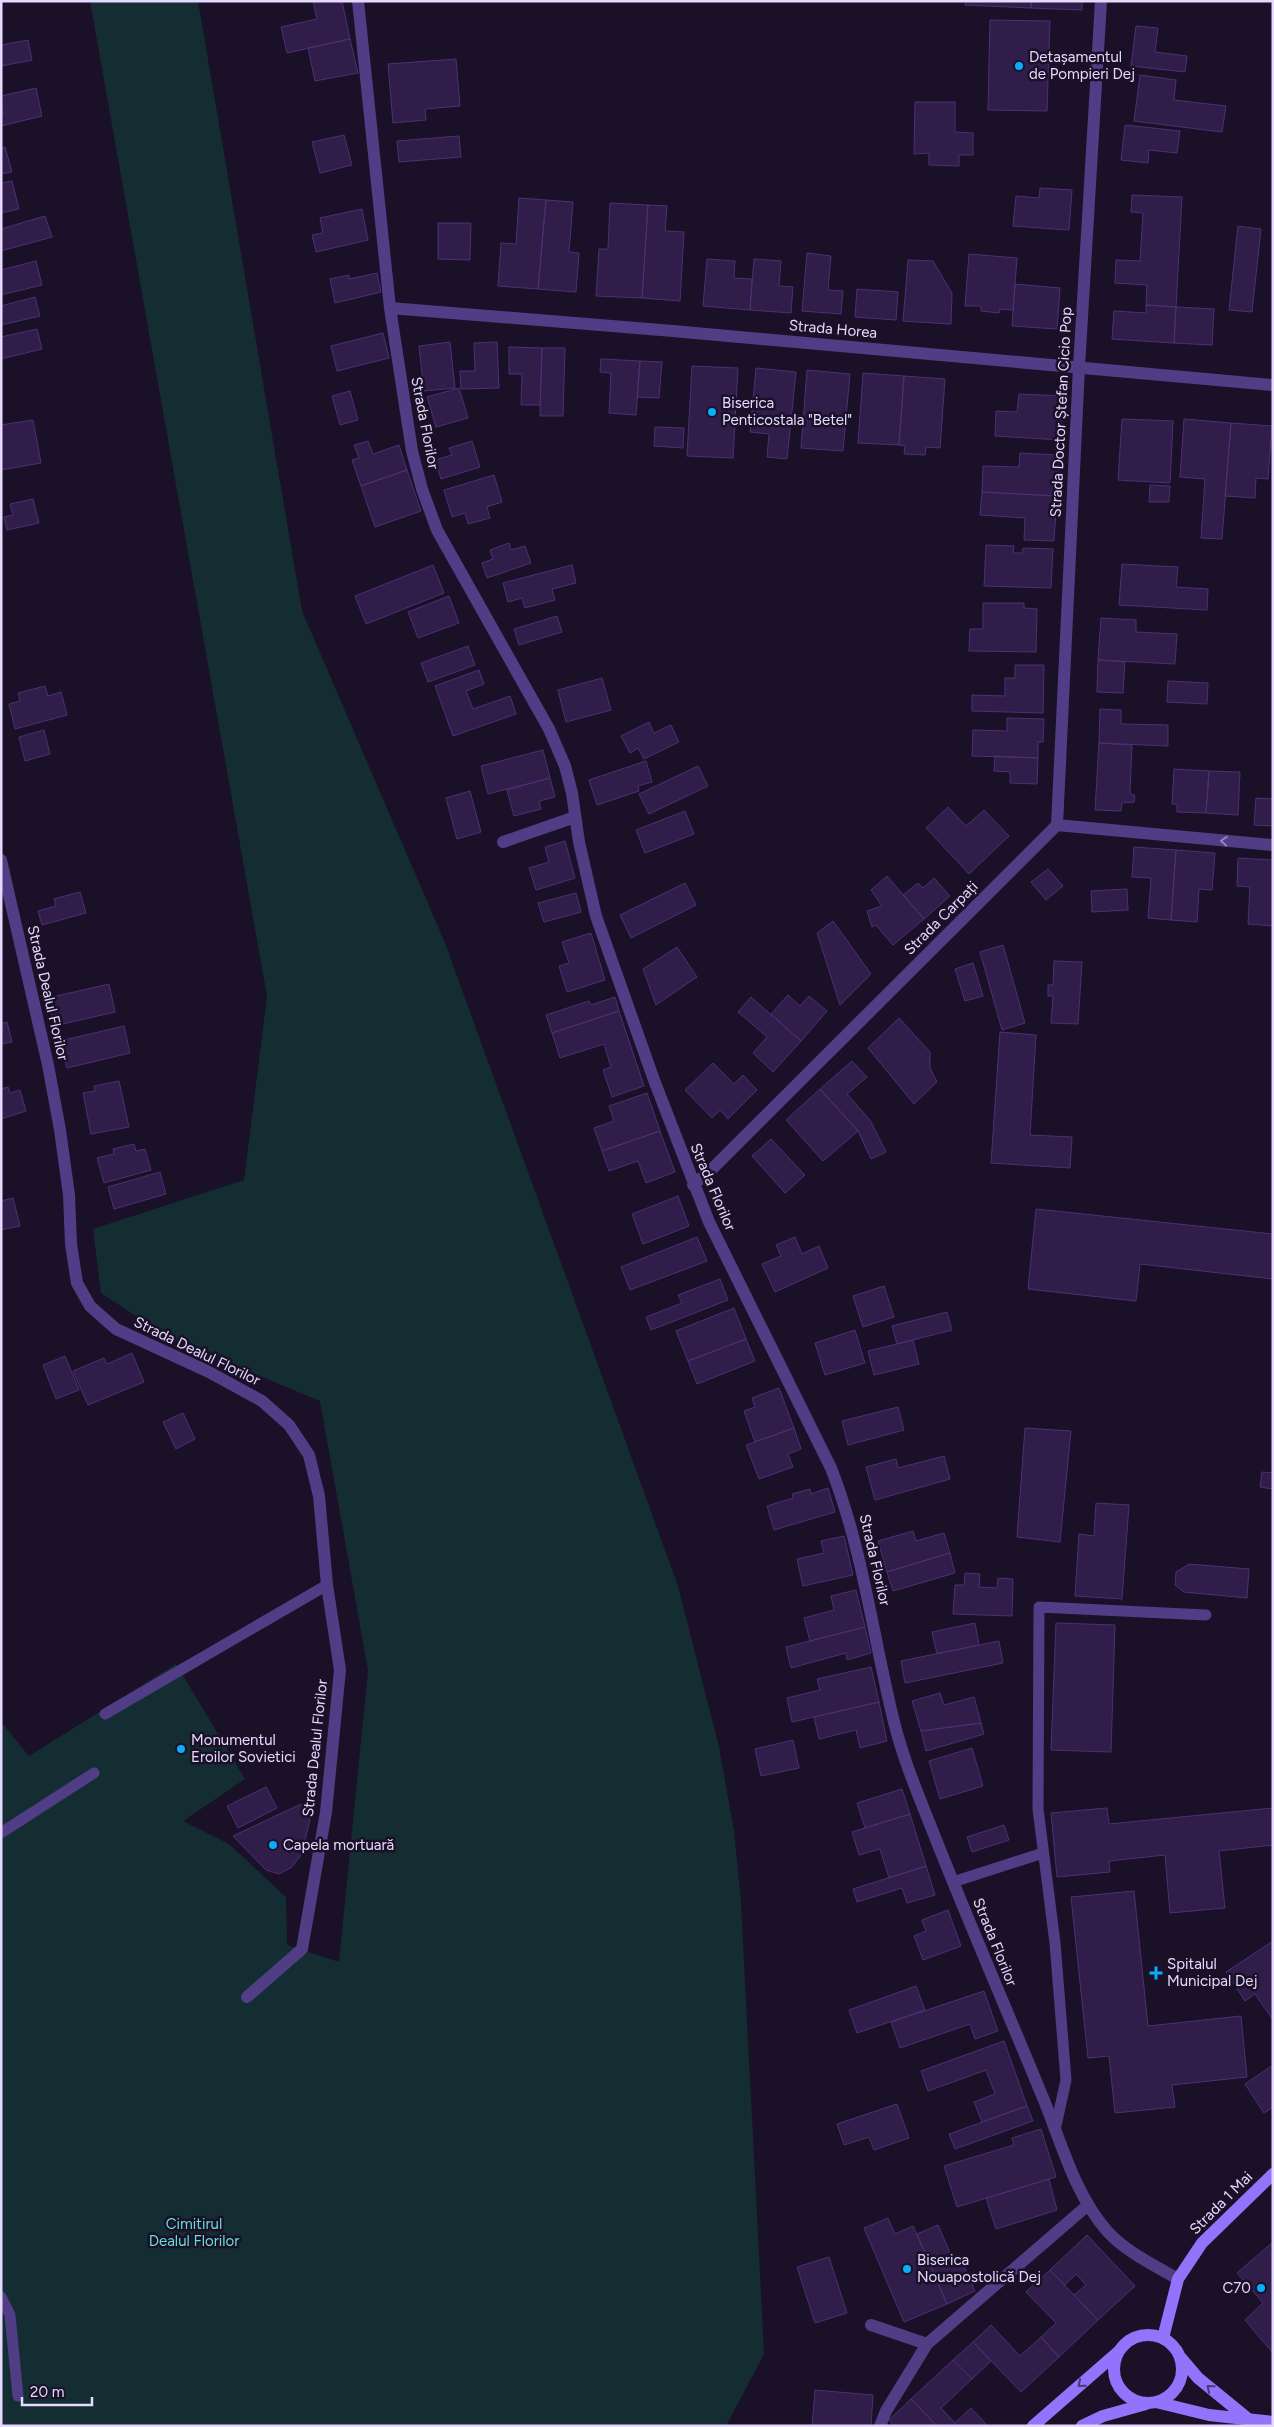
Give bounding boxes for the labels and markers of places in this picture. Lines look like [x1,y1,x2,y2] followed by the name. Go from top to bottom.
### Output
[1029,48,1135,83] place label: Detașamentul de Pompieri Dej
[1013,60,1025,72] marker: Detașamentul de Pompieri Dej
[722,394,852,429] place label: Biserica Penticostala "Betel"
[706,406,718,418] marker: Biserica Penticostala "Betel"
[191,1731,296,1766] place label: Monumentul Eroilor Sovietici
[175,1743,187,1755] marker: Monumentul Eroilor Sovietici
[283,1836,394,1854] place label: Capela mortuară
[267,1839,279,1851] marker: Capela mortuară
[1167,1955,1258,1990] place label: Spitalul Municipal Dej
[1149,1966,1163,1980] marker: Spitalul Municipal Dej
[917,2251,1041,2286] place label: Biserica Nouapostolică Dej
[901,2263,913,2275] marker: Biserica Nouapostolică Dej
[1223,2279,1251,2297] place label: C70
[1255,2282,1267,2294] marker: C70

